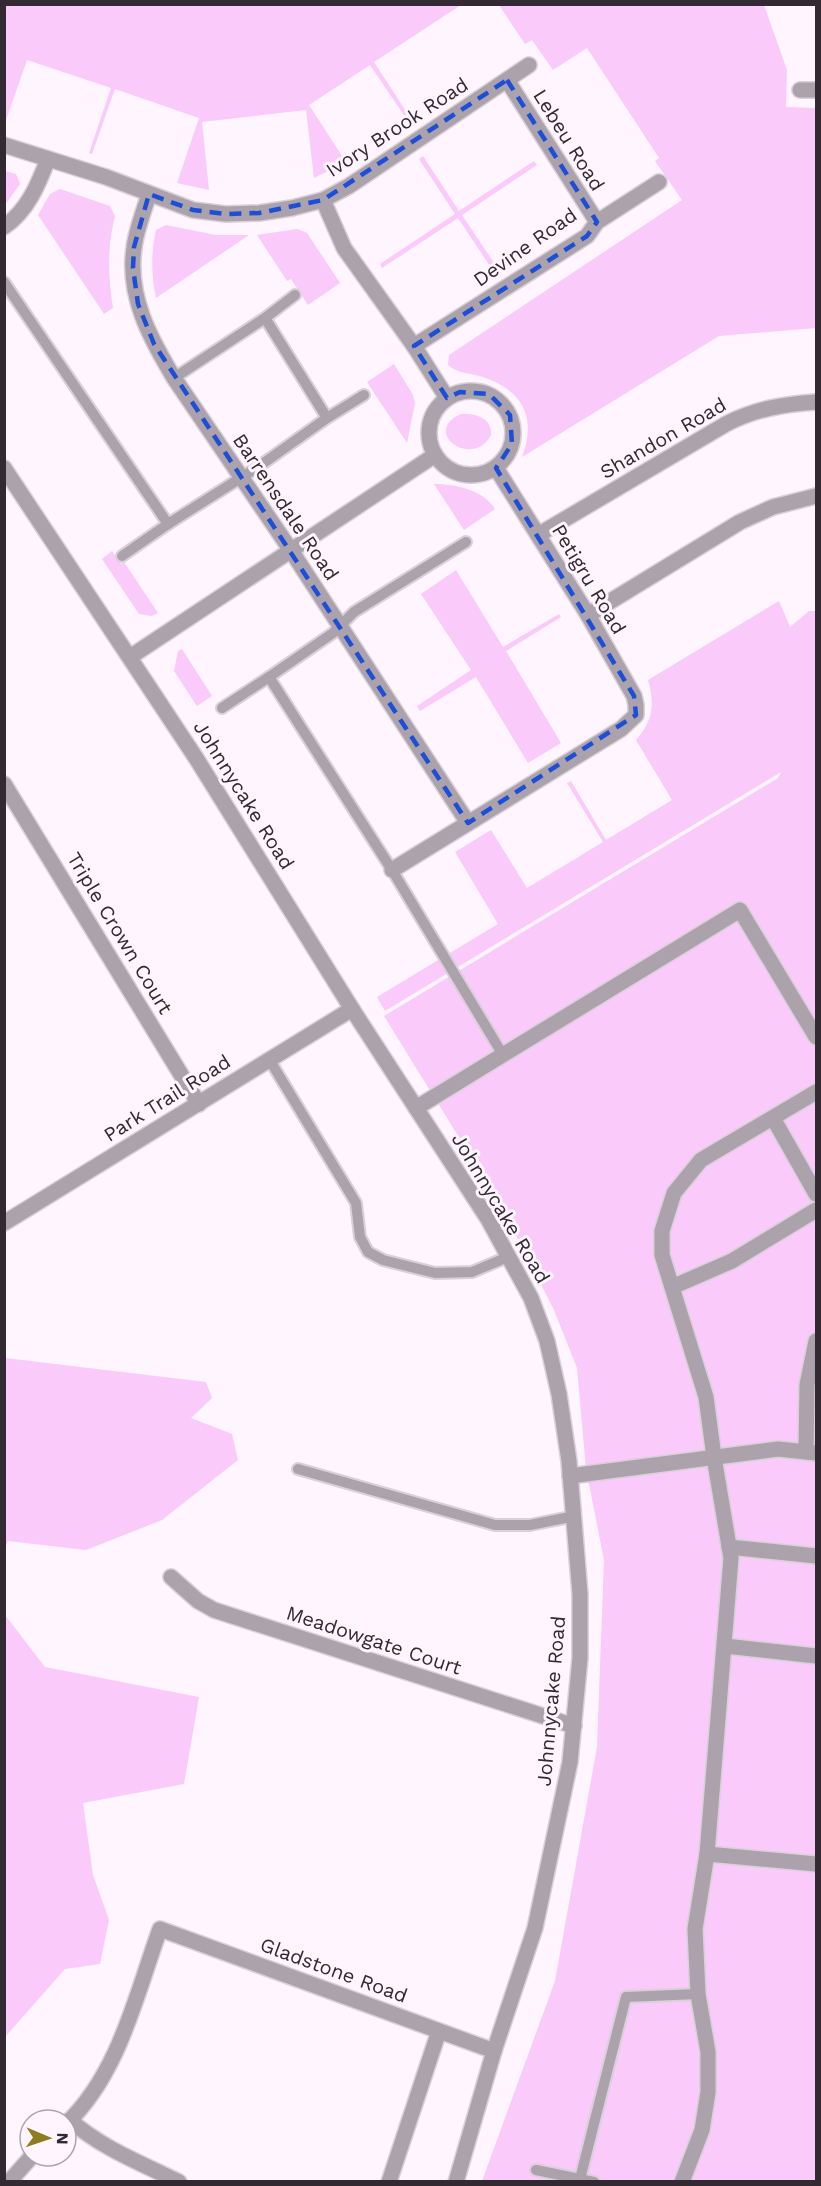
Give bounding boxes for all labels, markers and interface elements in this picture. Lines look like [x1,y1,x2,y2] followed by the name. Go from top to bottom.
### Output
[321,72,473,182] street label: Ivory Brook Road
[528,85,610,195] street label: Lebeu Road
[469,202,581,292] street label: Devine Road
[596,392,730,484] street label: Shandon Road
[228,429,344,585] street label: Barrensdale Road
[547,520,631,638] street label: Petigru Road
[189,716,299,874] street label: Johnnycake Road
[62,848,178,1019] street label: Triple Crown Court
[99,1049,235,1147] street label: Park Trail Road
[447,1129,555,1287] street label: Johnnycake Road
[283,1600,465,1680] street label: Meadowgate Court
[532,1615,570,1787] street label: Johnnycake Road
[257,1932,411,2008] street label: Gladstone Road
[18,2108,78,2168] north arrow
[53,2132,72,2145] text: N

